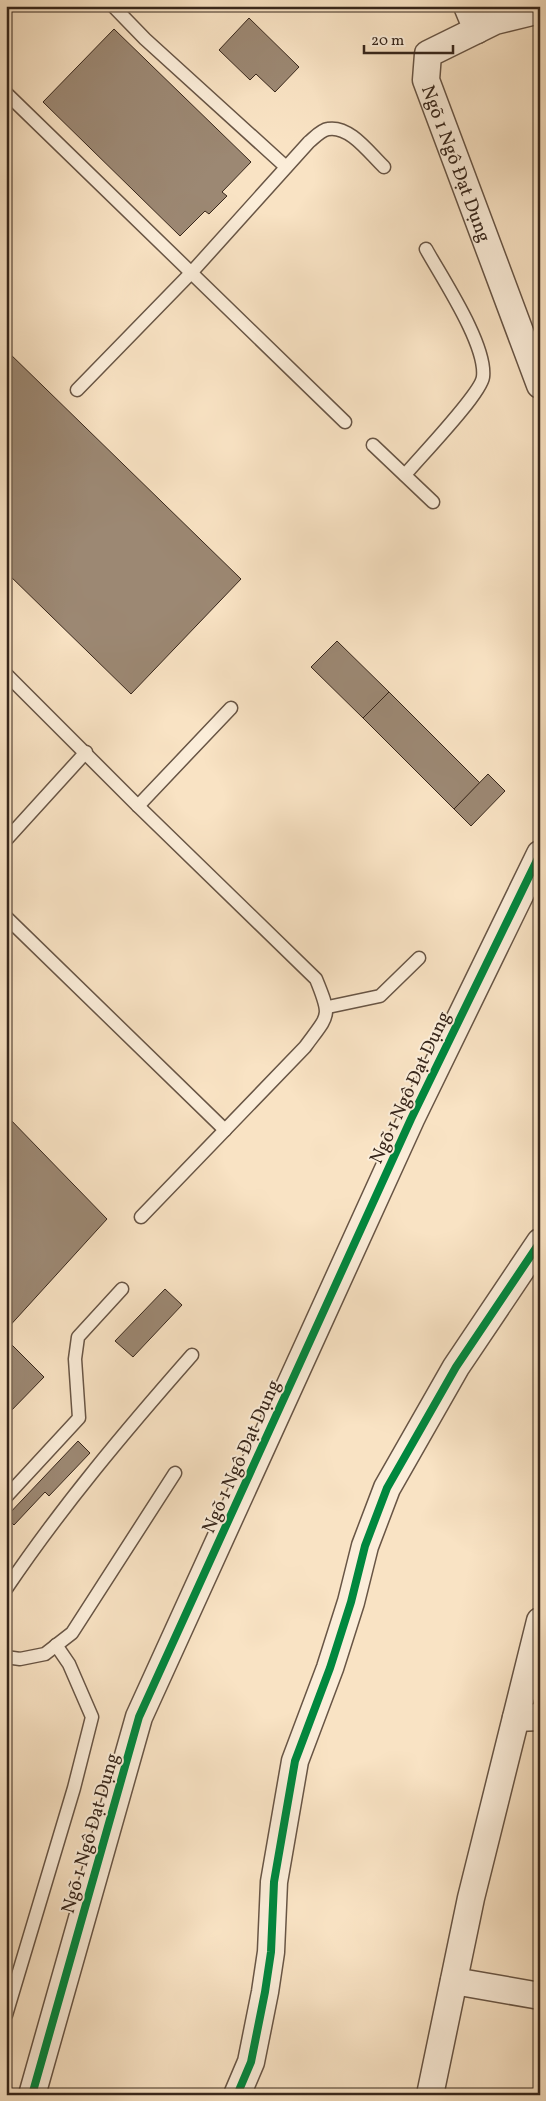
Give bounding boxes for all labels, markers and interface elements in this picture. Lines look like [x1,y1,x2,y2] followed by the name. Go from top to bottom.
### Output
[364,22,452,54] scale bar
[371,31,404,52] text: 20 m
[414,82,496,246] street label: Ngõ 1 Ngô Đạt Dụng
[364,1007,458,1168] street label: Ngõ 1 Ngô Đạt Dụng
[196,1376,287,1538] street label: Ngõ 1 Ngô Đạt Dụng
[56,1750,126,1917] street label: Ngõ 1 Ngô Đạt Dụng

